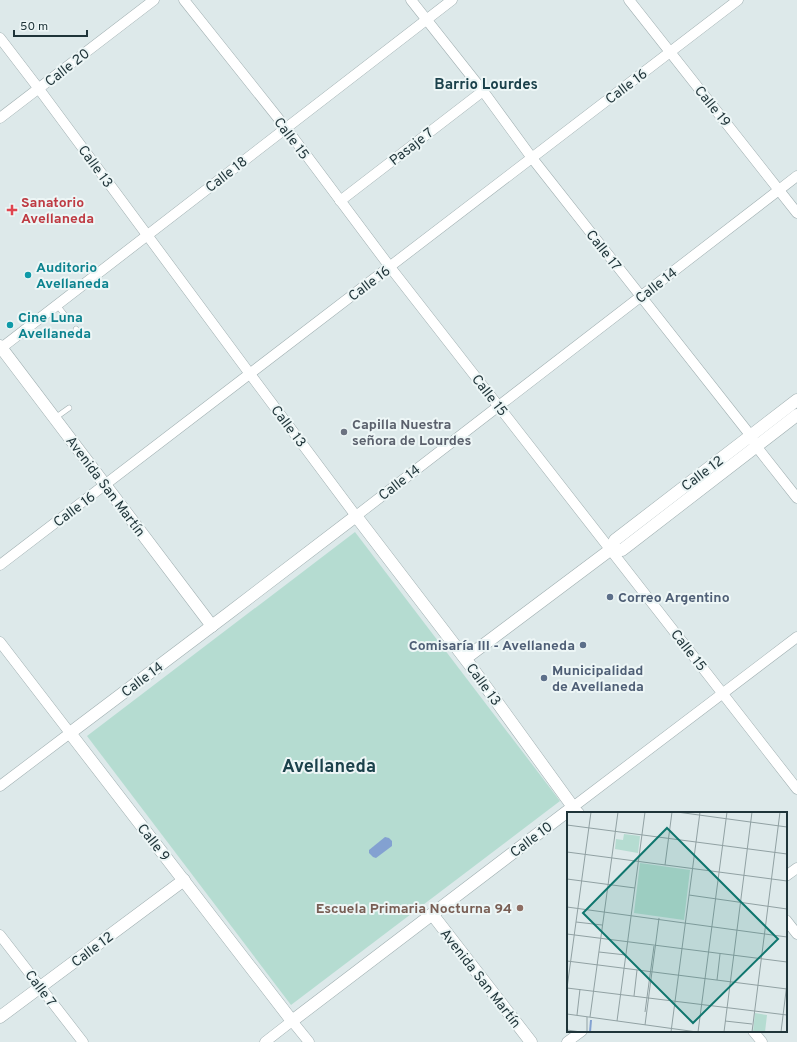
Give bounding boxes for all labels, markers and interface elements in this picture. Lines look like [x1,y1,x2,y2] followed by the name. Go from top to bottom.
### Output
[14,12,87,38] scale bar
[20,19,48,35] text: 50 m
[42,45,94,91] street label: Calle 20
[603,66,651,108] street label: Calle 16
[434,76,538,95] district label: Barrio Lourdes
[690,83,734,131] street label: Calle 19
[269,114,312,163] street label: Calle 15
[386,125,437,170] street label: Pasaje 7
[74,142,116,191] street label: Calle 13
[203,154,251,197] street label: Calle 18
[21,195,94,228] place label: Sanatorio Avellaneda
[6,204,18,216] marker: Sanatorio Avellaneda
[582,227,624,275] street label: Calle 17
[36,260,109,293] place label: Auditorio Avellaneda
[346,263,394,305] street label: Calle 16
[633,265,681,308] street label: Calle 14
[23,270,33,280] marker: Auditorio Avellaneda
[18,310,91,343] place label: Cine Luna Avellaneda
[5,320,15,330] marker: Cine Luna Avellaneda
[467,372,510,420] street label: Calle 15
[266,403,309,451] street label: Calle 13
[352,417,471,450] place label: Capilla Nuestra señora de Lourdes
[339,427,349,437] marker: Capilla Nuestra señora de Lourdes
[61,433,148,541] street label: Avenida San Martín
[678,453,727,496] street label: Calle 12
[376,462,424,505] street label: Calle 14
[51,489,99,531] street label: Calle 16
[618,590,730,607] place label: Correo Argentino
[605,592,615,602] marker: Correo Argentino
[666,627,709,675] street label: Calle 15
[409,638,575,655] place label: Comisaría III - Avellaneda
[578,640,588,650] marker: Comisaría III - Avellaneda
[119,659,167,701] street label: Calle 14
[462,660,504,709] street label: Calle 13
[552,663,644,696] place label: Municipalidad de Avellaneda
[539,673,549,683] marker: Municipalidad de Avellaneda
[282,756,376,779] district label: Avellaneda
[567,812,787,1032] inset map
[507,819,557,862] street label: Calle 10
[133,821,173,865] street label: Calle 9
[316,901,512,918] place label: Escuela Primaria Nocturna 94
[515,903,525,913] marker: Escuela Primaria Nocturna 94
[436,926,524,1032] street label: Avenida San Martín
[68,929,117,972] street label: Calle 12
[21,967,59,1011] street label: Calle 7

